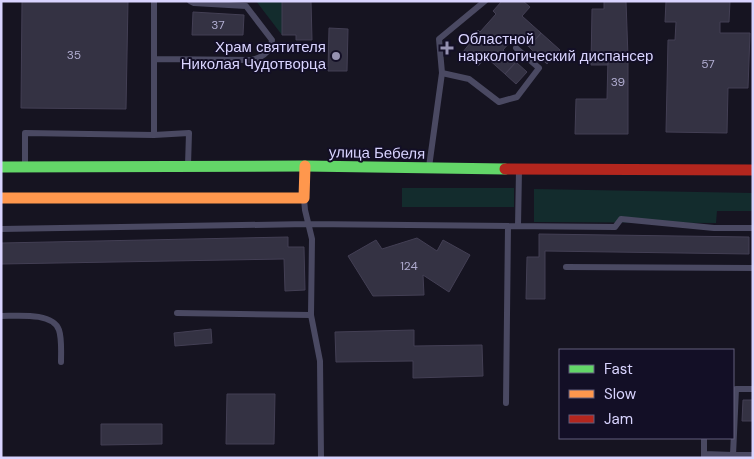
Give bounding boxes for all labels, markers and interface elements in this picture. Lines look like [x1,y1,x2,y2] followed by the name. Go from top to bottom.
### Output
[211,17,225,33] house number: 37
[458,29,653,66] place label: Областной наркологический диспансер
[181,37,327,74] place label: Храм святителя Николая Чудотворца
[440,41,454,55] marker: Областной наркологический диспансер
[67,47,81,63] house number: 35
[330,50,342,62] marker: Храм святителя Николая Чудотворца
[701,56,715,72] house number: 57
[611,74,625,90] house number: 39
[329,142,425,164] street label: улица Бебеля
[400,258,418,274] house number: 124
[559,349,734,439] legend
[604,359,633,379] text: Fast
[604,384,637,404] text: Slow
[604,409,633,429] text: Jam

